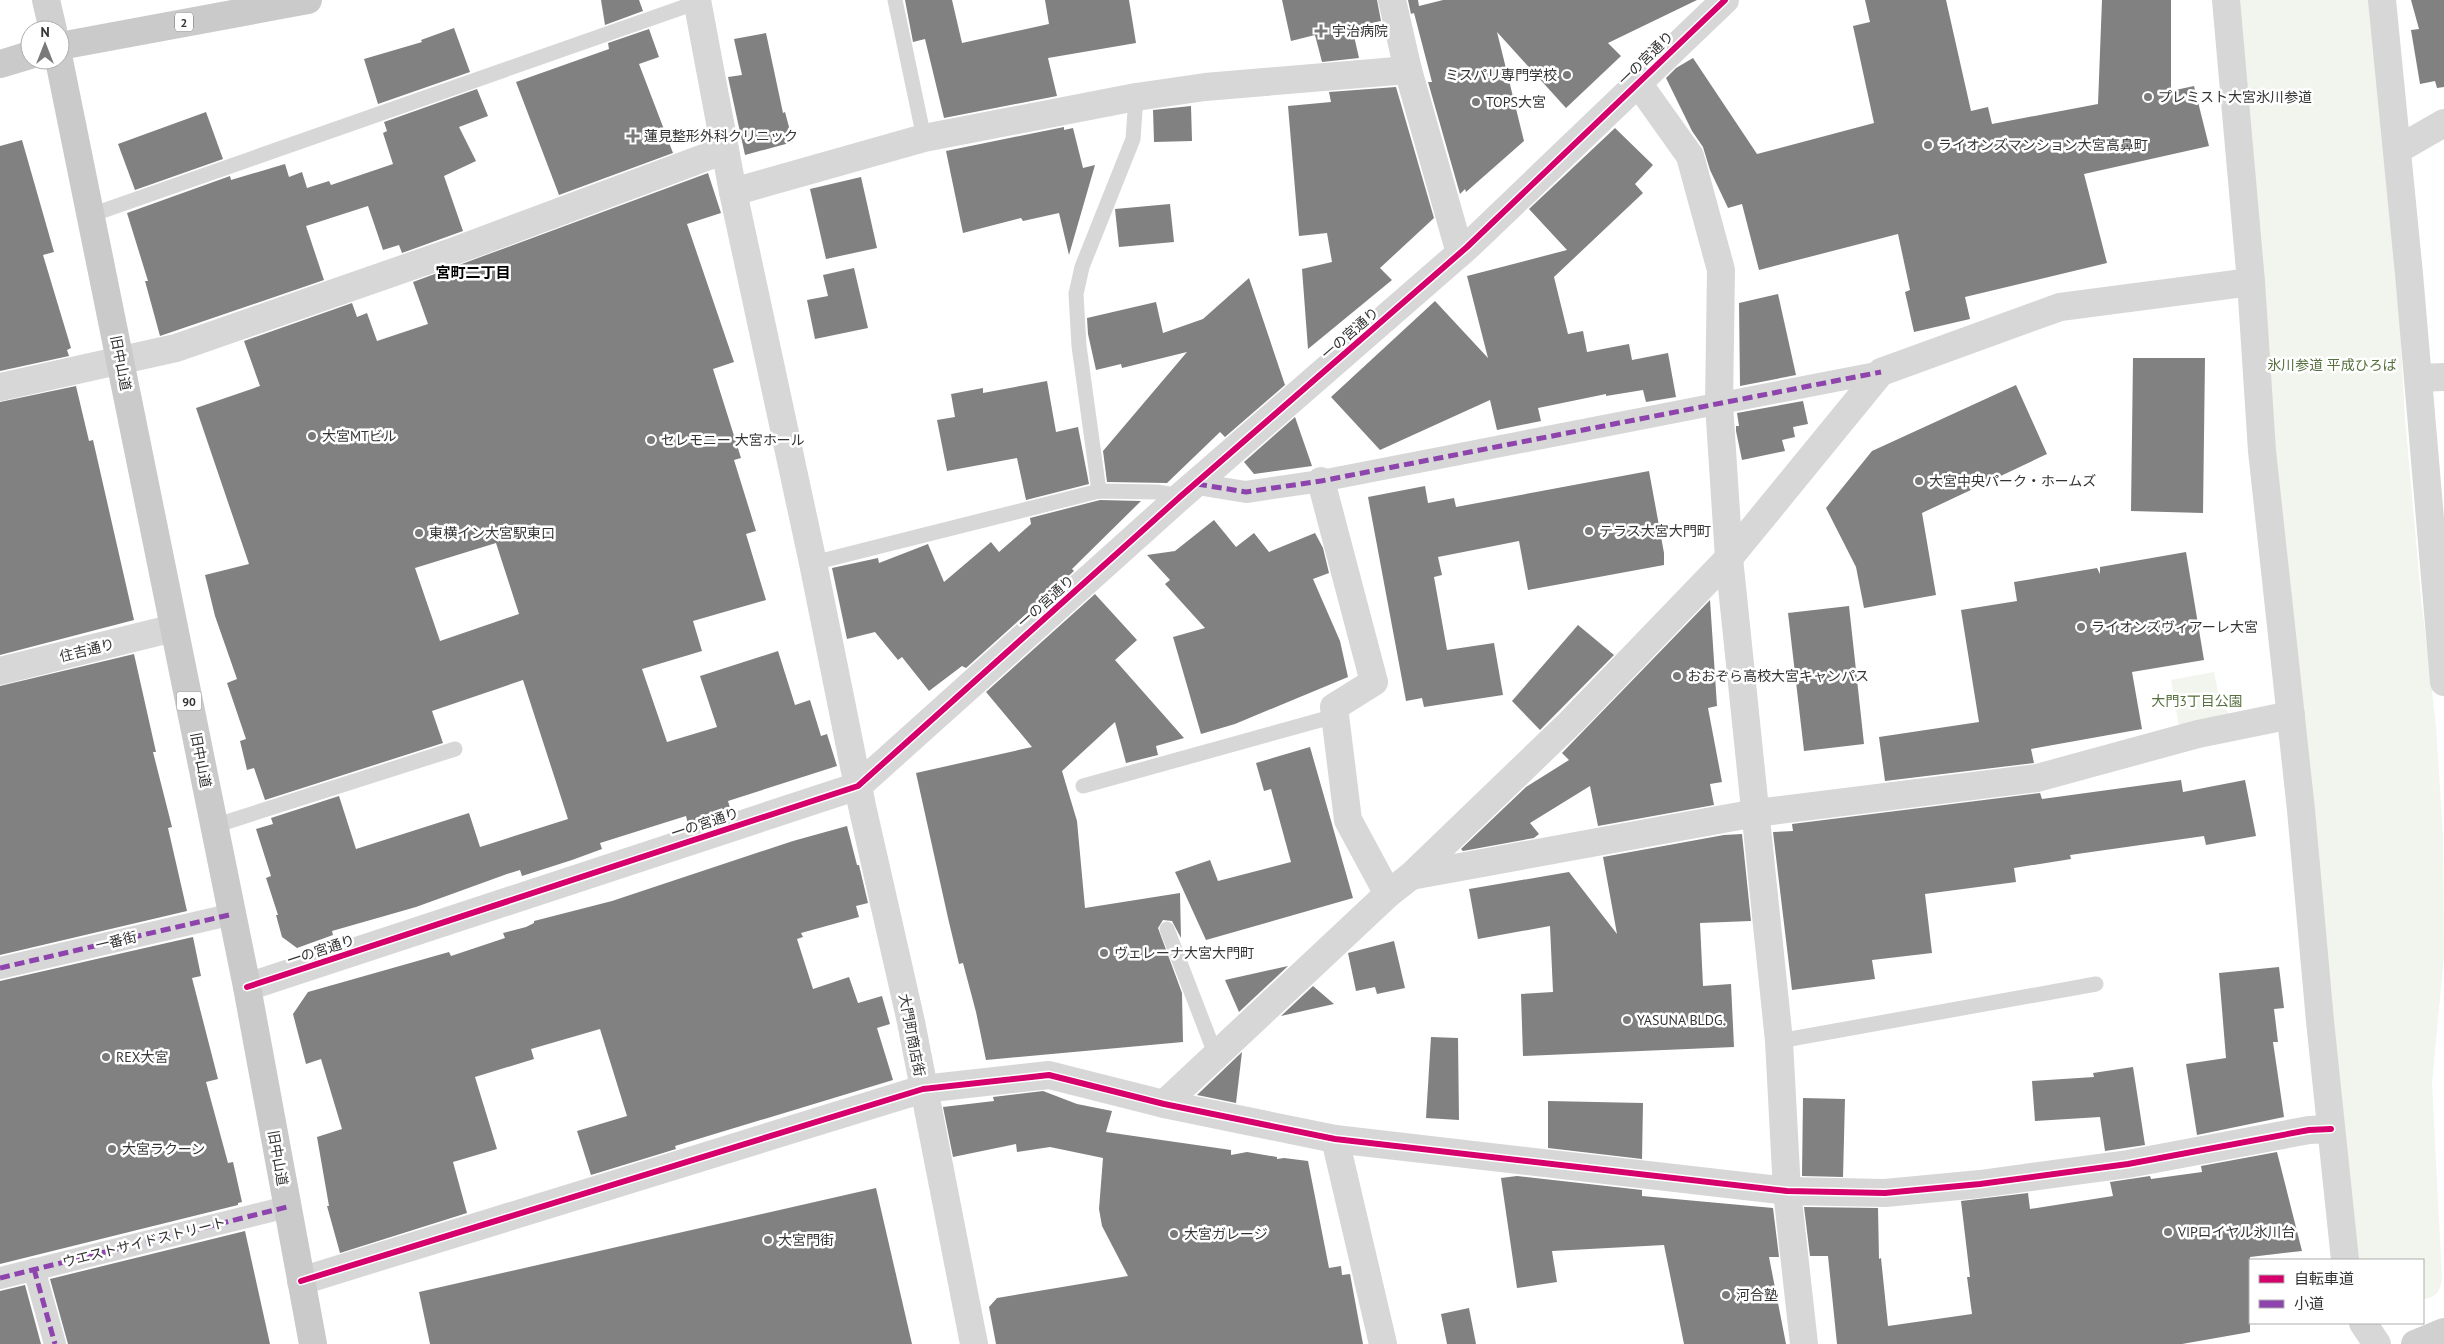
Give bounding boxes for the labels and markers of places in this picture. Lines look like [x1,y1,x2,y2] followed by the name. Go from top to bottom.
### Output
[1332,22,1388,40] place label: 宇治病院
[1314,24,1328,38] marker: 宇治病院
[1445,66,1557,84] place label: ミスパリ専門学校
[1561,69,1573,81] marker: ミスパリ専門学校
[2158,88,2312,106] place label: プレミスト大宮氷川参道
[2142,91,2154,103] marker: プレミスト大宮氷川参道
[1486,93,1546,111] place label: TOPS大宮
[1470,96,1482,108] marker: TOPS大宮
[644,127,798,145] place label: 蓮見整形外科クリニック
[626,129,640,143] marker: 蓮見整形外科クリニック
[1938,136,2148,154] place label: ライオンズマンション大宮高鼻町
[1922,139,1934,151] marker: ライオンズマンション大宮高鼻町
[322,427,397,445] place label: 大宮MTビル
[306,430,318,442] marker: 大宮MTビル
[661,431,805,449] place label: セレモニー 大宮ホール
[645,434,657,446] marker: セレモニー 大宮ホール
[1929,472,2096,490] place label: 大宮中央パーク・ホームズ
[1913,475,1925,487] marker: 大宮中央パーク・ホームズ
[1599,522,1711,540] place label: テラス大宮大門町
[429,524,555,542] place label: 東横イン大宮駅東口
[1583,525,1595,537] marker: テラス大宮大門町
[413,527,425,539] marker: 東横イン大宮駅東口
[2091,618,2258,636] place label: ライオンズヴィアーレ大宮
[2075,621,2087,633] marker: ライオンズヴィアーレ大宮
[1687,667,1869,685] place label: おおぞら高校大宮キャンパス
[1671,670,1683,682] marker: おおぞら高校大宮キャンパス
[1114,944,1254,962] place label: ヴェレーナ大宮大門町
[1098,947,1110,959] marker: ヴェレーナ大宮大門町
[1637,1011,1726,1029] place label: YASUNA BLDG.
[1621,1014,1633,1026] marker: YASUNA BLDG.
[116,1048,169,1066] place label: REX大宮
[100,1051,112,1063] marker: REX大宮
[122,1140,205,1158] place label: 大宮ラクーン
[106,1143,118,1155] marker: 大宮ラクーン
[2177,1223,2295,1241] place label: VIPロイヤル氷川台
[1184,1225,1268,1243] place label: 大宮ガレージ
[2162,1226,2174,1238] marker: VIPロイヤル氷川台
[1168,1228,1180,1240] marker: 大宮ガレージ
[778,1231,834,1249] place label: 大宮門街
[762,1234,774,1246] marker: 大宮門街
[1736,1286,1778,1304] place label: 河合塾
[1720,1289,1732,1301] marker: 河合塾

